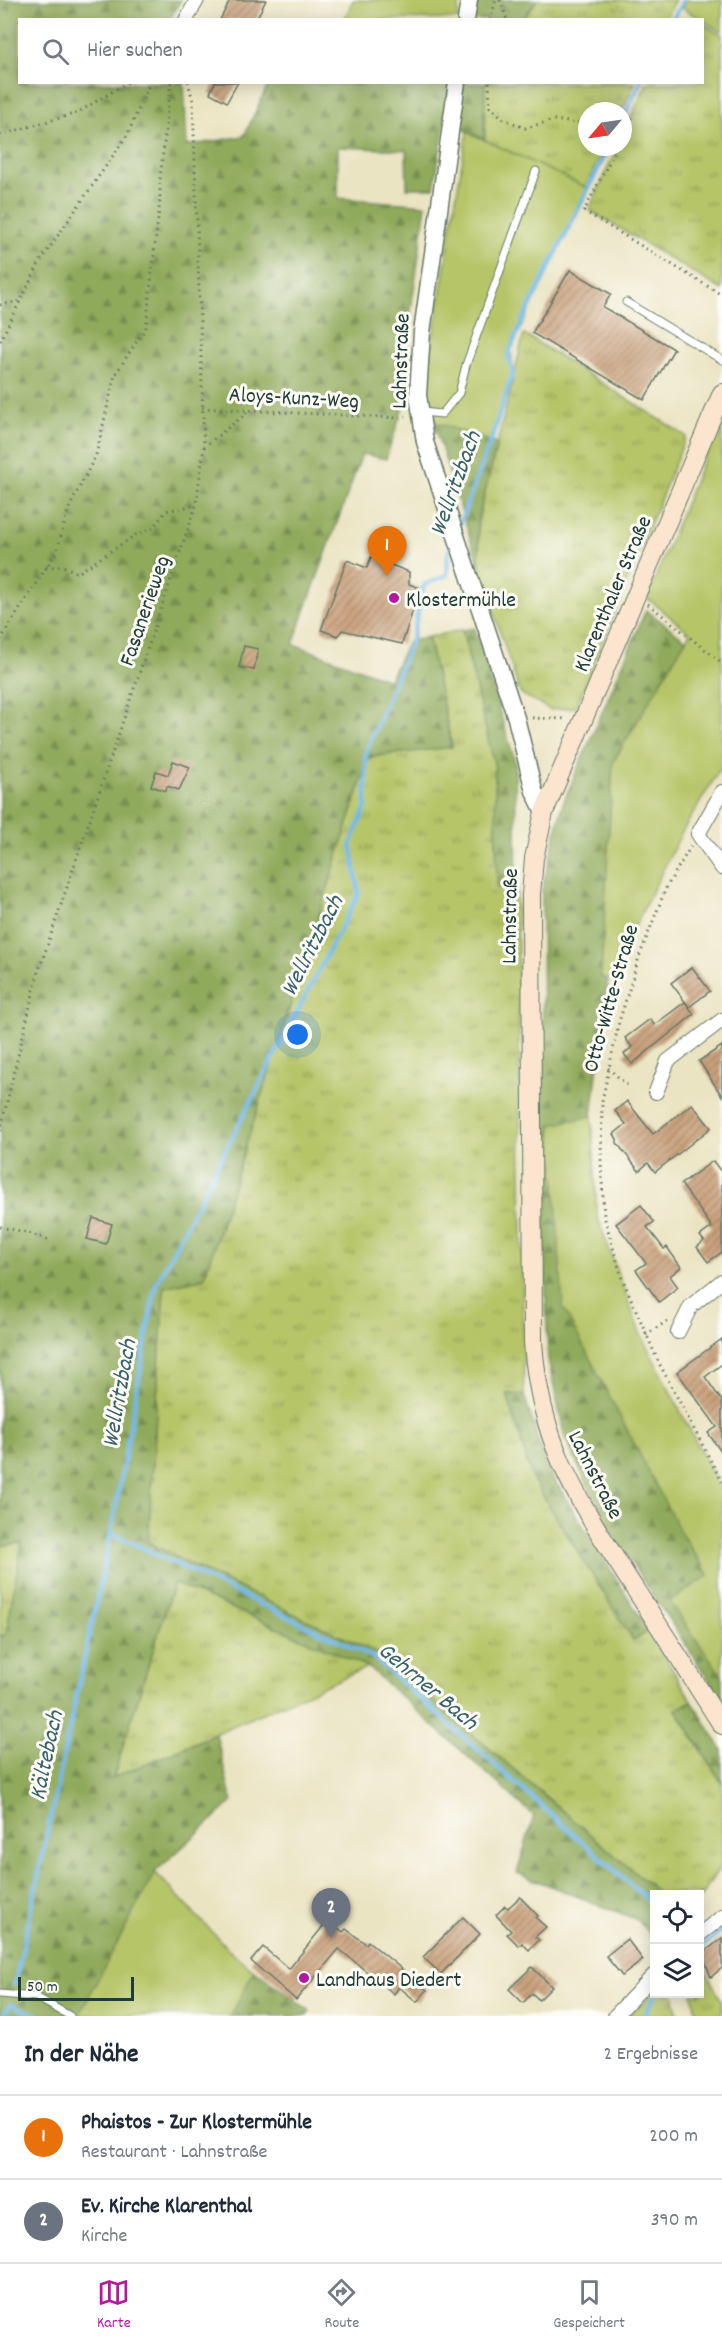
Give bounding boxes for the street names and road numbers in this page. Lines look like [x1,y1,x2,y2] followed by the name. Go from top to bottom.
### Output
[385,313,420,409] street label: Lahnstraße
[228,381,360,418] street label: Aloys-Kunz-Weg
[567,512,661,677] street label: Klarenthaler Straße
[113,552,180,671] street label: Fasanerieweg
[495,868,528,964] street label: Lahnstraße
[576,921,648,1077] street label: Otto-Witte-Straße
[558,1426,629,1525] street label: Lahnstraße

